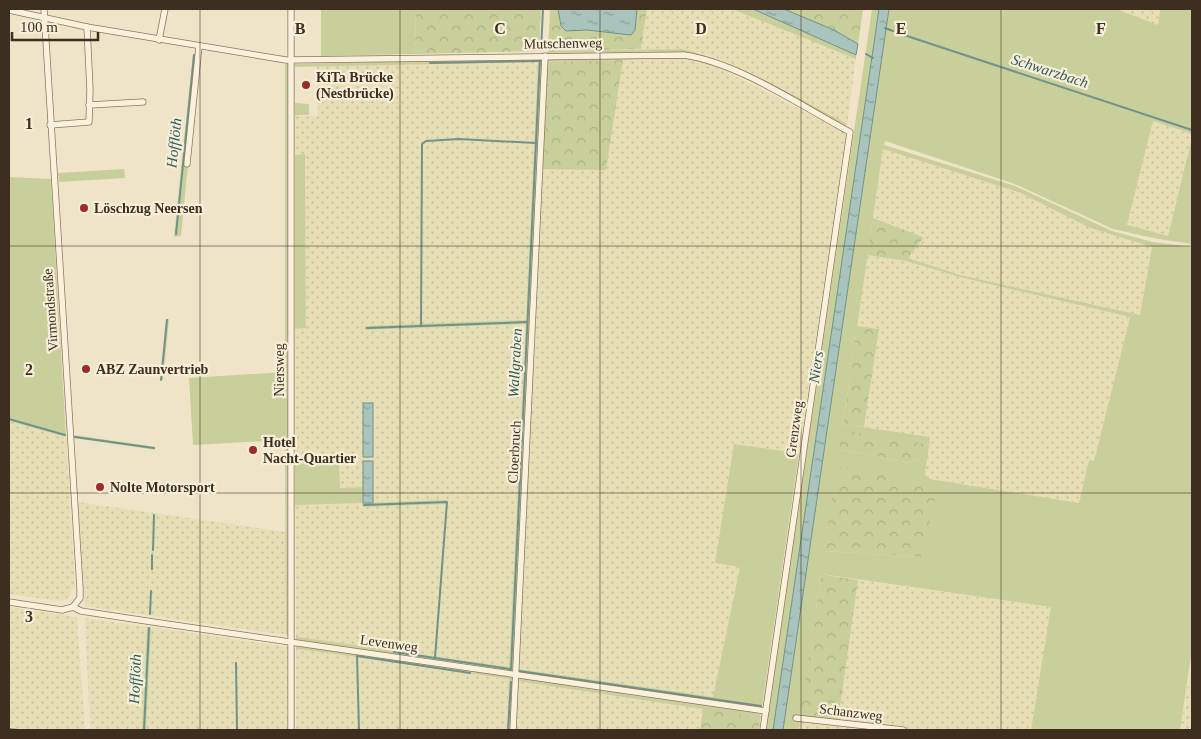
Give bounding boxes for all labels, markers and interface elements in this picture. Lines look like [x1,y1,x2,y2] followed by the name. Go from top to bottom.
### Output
[12,10,99,42] scale bar
[20,19,58,35] text: 100 m
[295,20,306,37] text: B
[494,20,506,37] text: C
[695,20,707,37] text: D
[896,20,906,37] text: E
[1096,20,1106,37] text: F
[524,35,602,52] street label: Mutschenweg
[1009,51,1091,91] water label: Schwarzbach
[316,70,394,102] place label: KiTa Brücke (Nestbrücke)
[300,79,312,91] marker: KiTa Brücke (Nestbrücke)
[25,115,33,132] text: 1
[163,117,185,170] water label: Hofflöth
[94,201,203,216] place label: Löschzug Neersen
[78,202,90,214] marker: Löschzug Neersen
[40,268,61,352] street label: Virmondstraße
[505,328,525,398] water label: Wallgraben
[272,343,287,397] street label: Niersweg
[806,350,826,385] water label: Niers
[25,361,33,378] text: 2
[96,362,209,377] place label: ABZ Zaunvertrieb
[80,363,92,375] marker: ABZ Zaunvertrieb
[783,400,806,459] street label: Grenzweg
[505,420,524,484] street label: Cloerbruch
[263,435,356,466] place label: Hotel Nacht-Quartier
[247,444,259,456] marker: Hotel Nacht-Quartier
[110,480,215,495] place label: Nolte Motorsport
[94,481,106,493] marker: Nolte Motorsport
[25,608,33,625] text: 3
[359,632,419,655] street label: Levenweg
[126,654,144,705] water label: Hofflöth
[818,701,883,724] street label: Schanzweg

